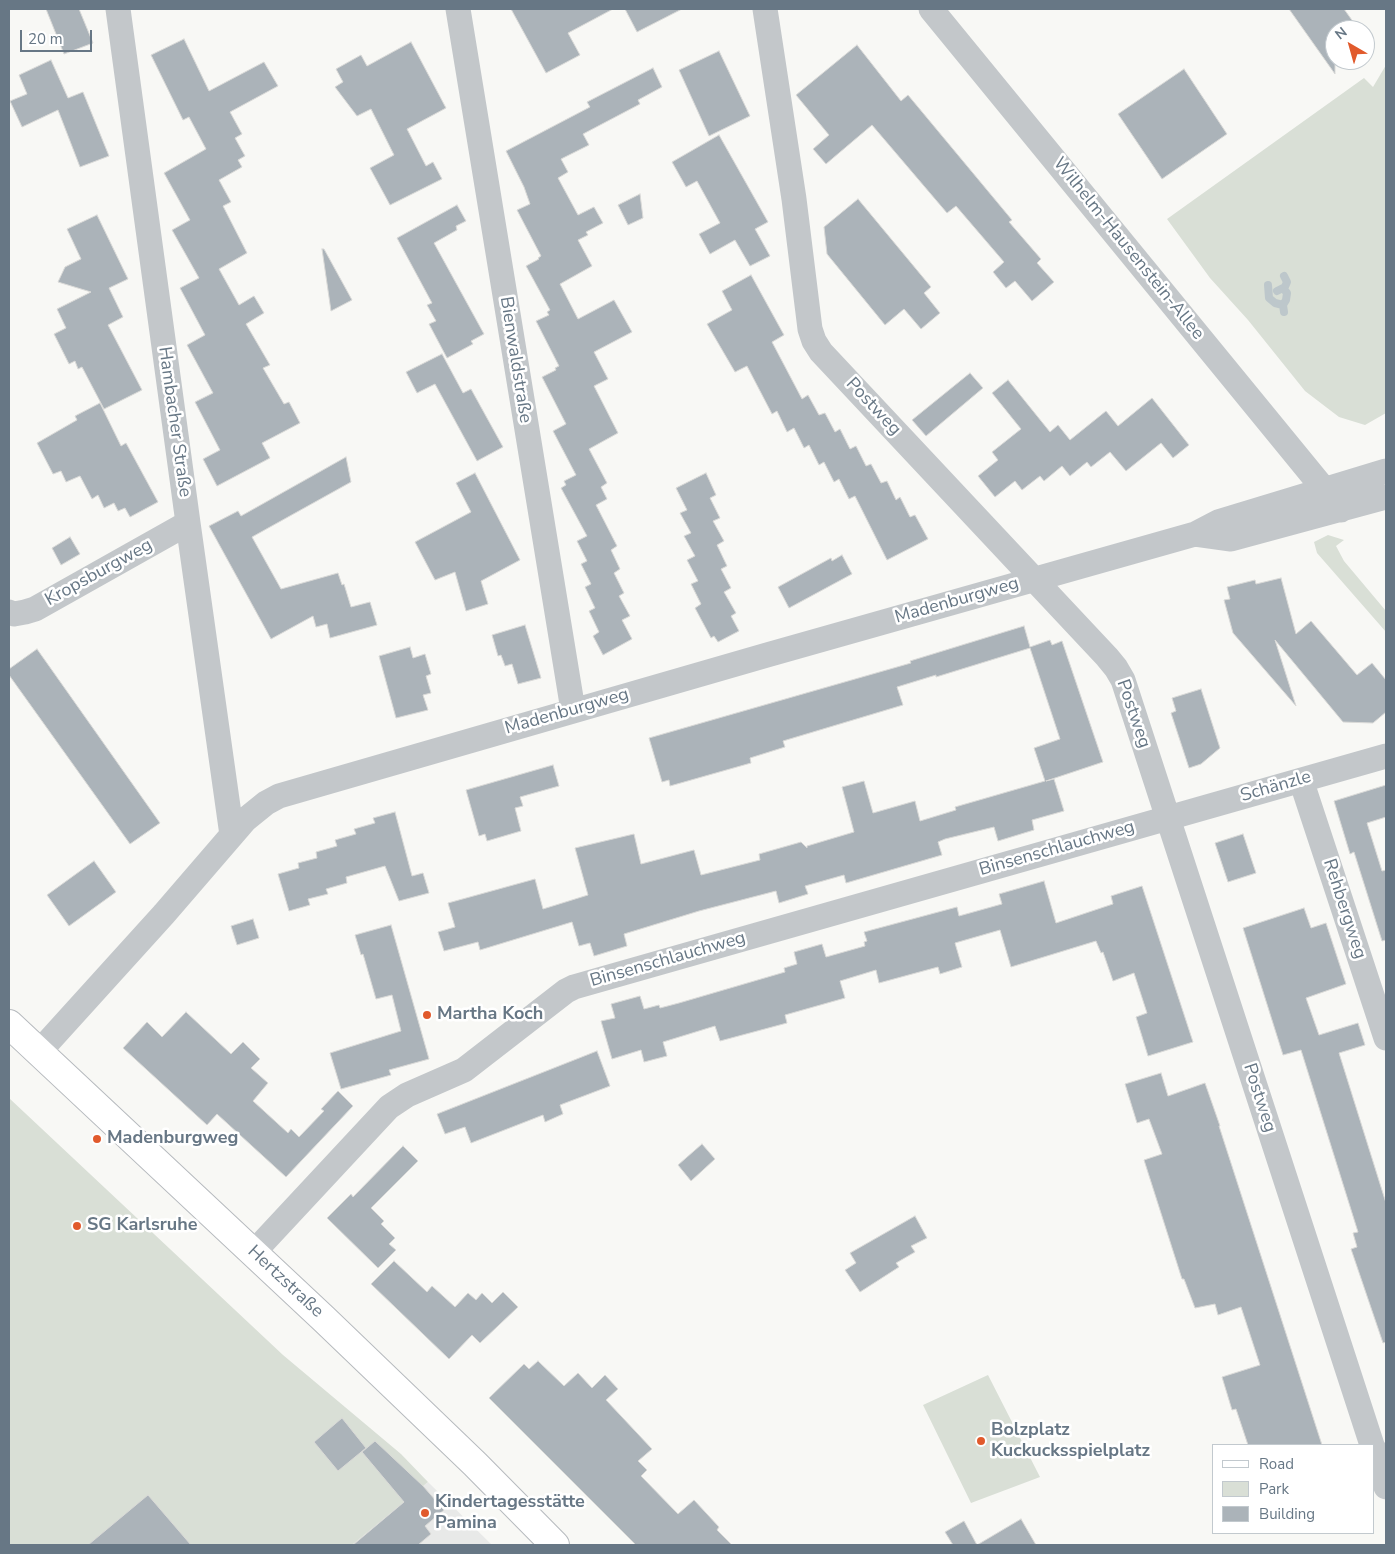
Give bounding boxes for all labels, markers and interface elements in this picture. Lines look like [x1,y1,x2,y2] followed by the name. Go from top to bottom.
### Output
[22,20,95,52] scale bar
[1325,20,1375,70] north arrow
[1331,23,1351,44] text: N
[28,29,63,49] text: 20 m
[1048,154,1208,344] street label: Wilhelm-Hausenstein-Allee
[494,295,536,425] street label: Bienwaldstraße
[153,345,195,499] street label: Hambacher Straße
[841,374,905,440] street label: Postweg
[42,535,156,611] street label: Kropsburgweg
[893,573,1021,629] street label: Madenburgweg
[1111,677,1155,751] street label: Postweg
[503,684,631,740] street label: Madenburgweg
[1238,767,1314,807] street label: Schänzle
[977,816,1137,882] street label: Binsenschlauchweg
[1318,856,1370,962] street label: Rehbergweg
[588,927,748,993] street label: Binsenschlauchweg
[437,1004,543,1026] place label: Martha Koch
[421,1009,433,1021] marker: Martha Koch
[1238,1061,1280,1135] street label: Postweg
[107,1128,238,1150] place label: Madenburgweg
[91,1133,103,1145] marker: Madenburgweg
[87,1215,198,1237] place label: SG Karlsruhe
[71,1220,83,1232] marker: SG Karlsruhe
[242,1241,328,1323] street label: Hertzstraße
[991,1420,1150,1462] place label: Bolzplatz Kuckucksspielplatz
[975,1435,987,1447] marker: Bolzplatz Kuckucksspielplatz
[1212,1444,1375,1534] legend
[1259,1454,1294,1474] text: Road
[1259,1479,1289,1499] text: Park
[435,1492,585,1535] place label: Kindertagesstätte Pamina
[1259,1504,1315,1524] text: Building
[419,1507,431,1519] marker: Kindertagesstätte Pamina

